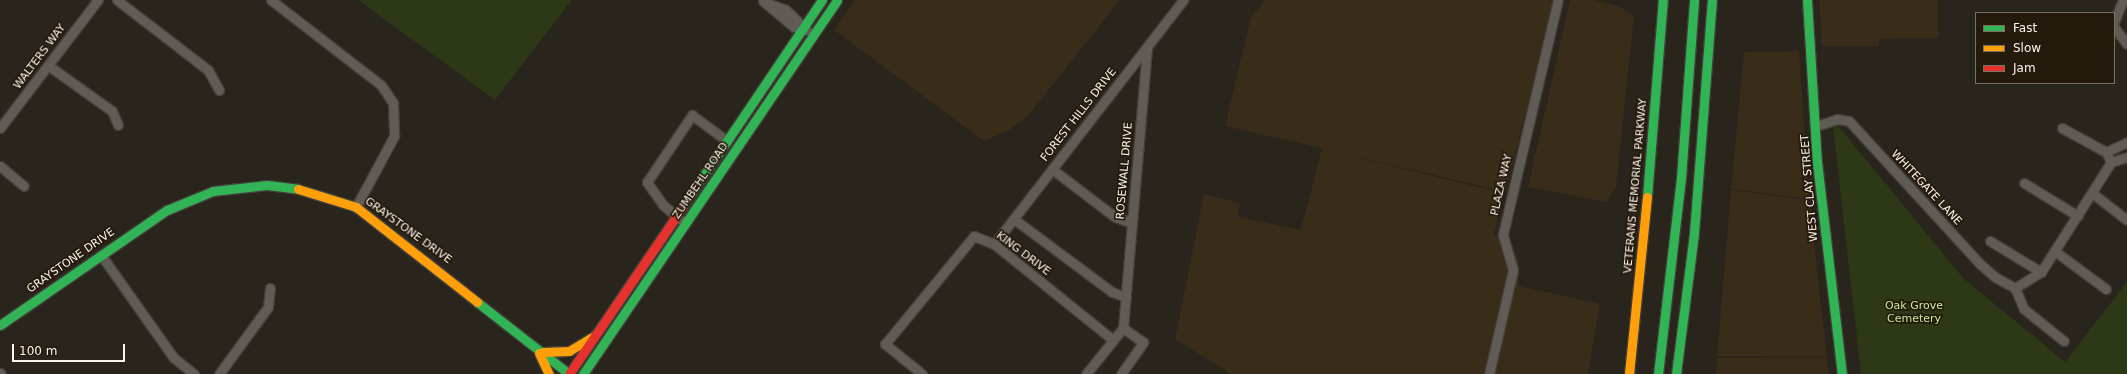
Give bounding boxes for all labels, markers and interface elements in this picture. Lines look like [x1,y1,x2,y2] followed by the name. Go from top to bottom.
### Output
[1975,12,2115,84] legend
[2013,21,2037,35] text: Fast
[11,22,69,92] street label: WALTERS WAY
[2013,41,2041,55] text: Slow
[2013,61,2036,75] text: Jam
[1038,66,1120,164] street label: FOREST HILLS DRIVE
[1622,98,1650,274] street label: VETERANS MEMORIAL PARKWAY
[1114,122,1136,220] street label: ROSEWALL DRIVE
[1799,134,1821,242] street label: WEST CLAY STREET
[670,140,732,222] street label: ZUMBEHL ROAD
[1888,148,1964,228] street label: WHITEGATE LANE
[1489,153,1515,217] street label: PLAZA WAY
[362,195,454,267] street label: GRAYSTONE DRIVE
[25,226,117,296] street label: GRAYSTONE DRIVE
[993,229,1053,279] street label: KING DRIVE
[1885,300,1943,326] park label: Oak Grove Cemetery
[14,336,127,362] scale bar
[19,344,57,358] text: 100 m

